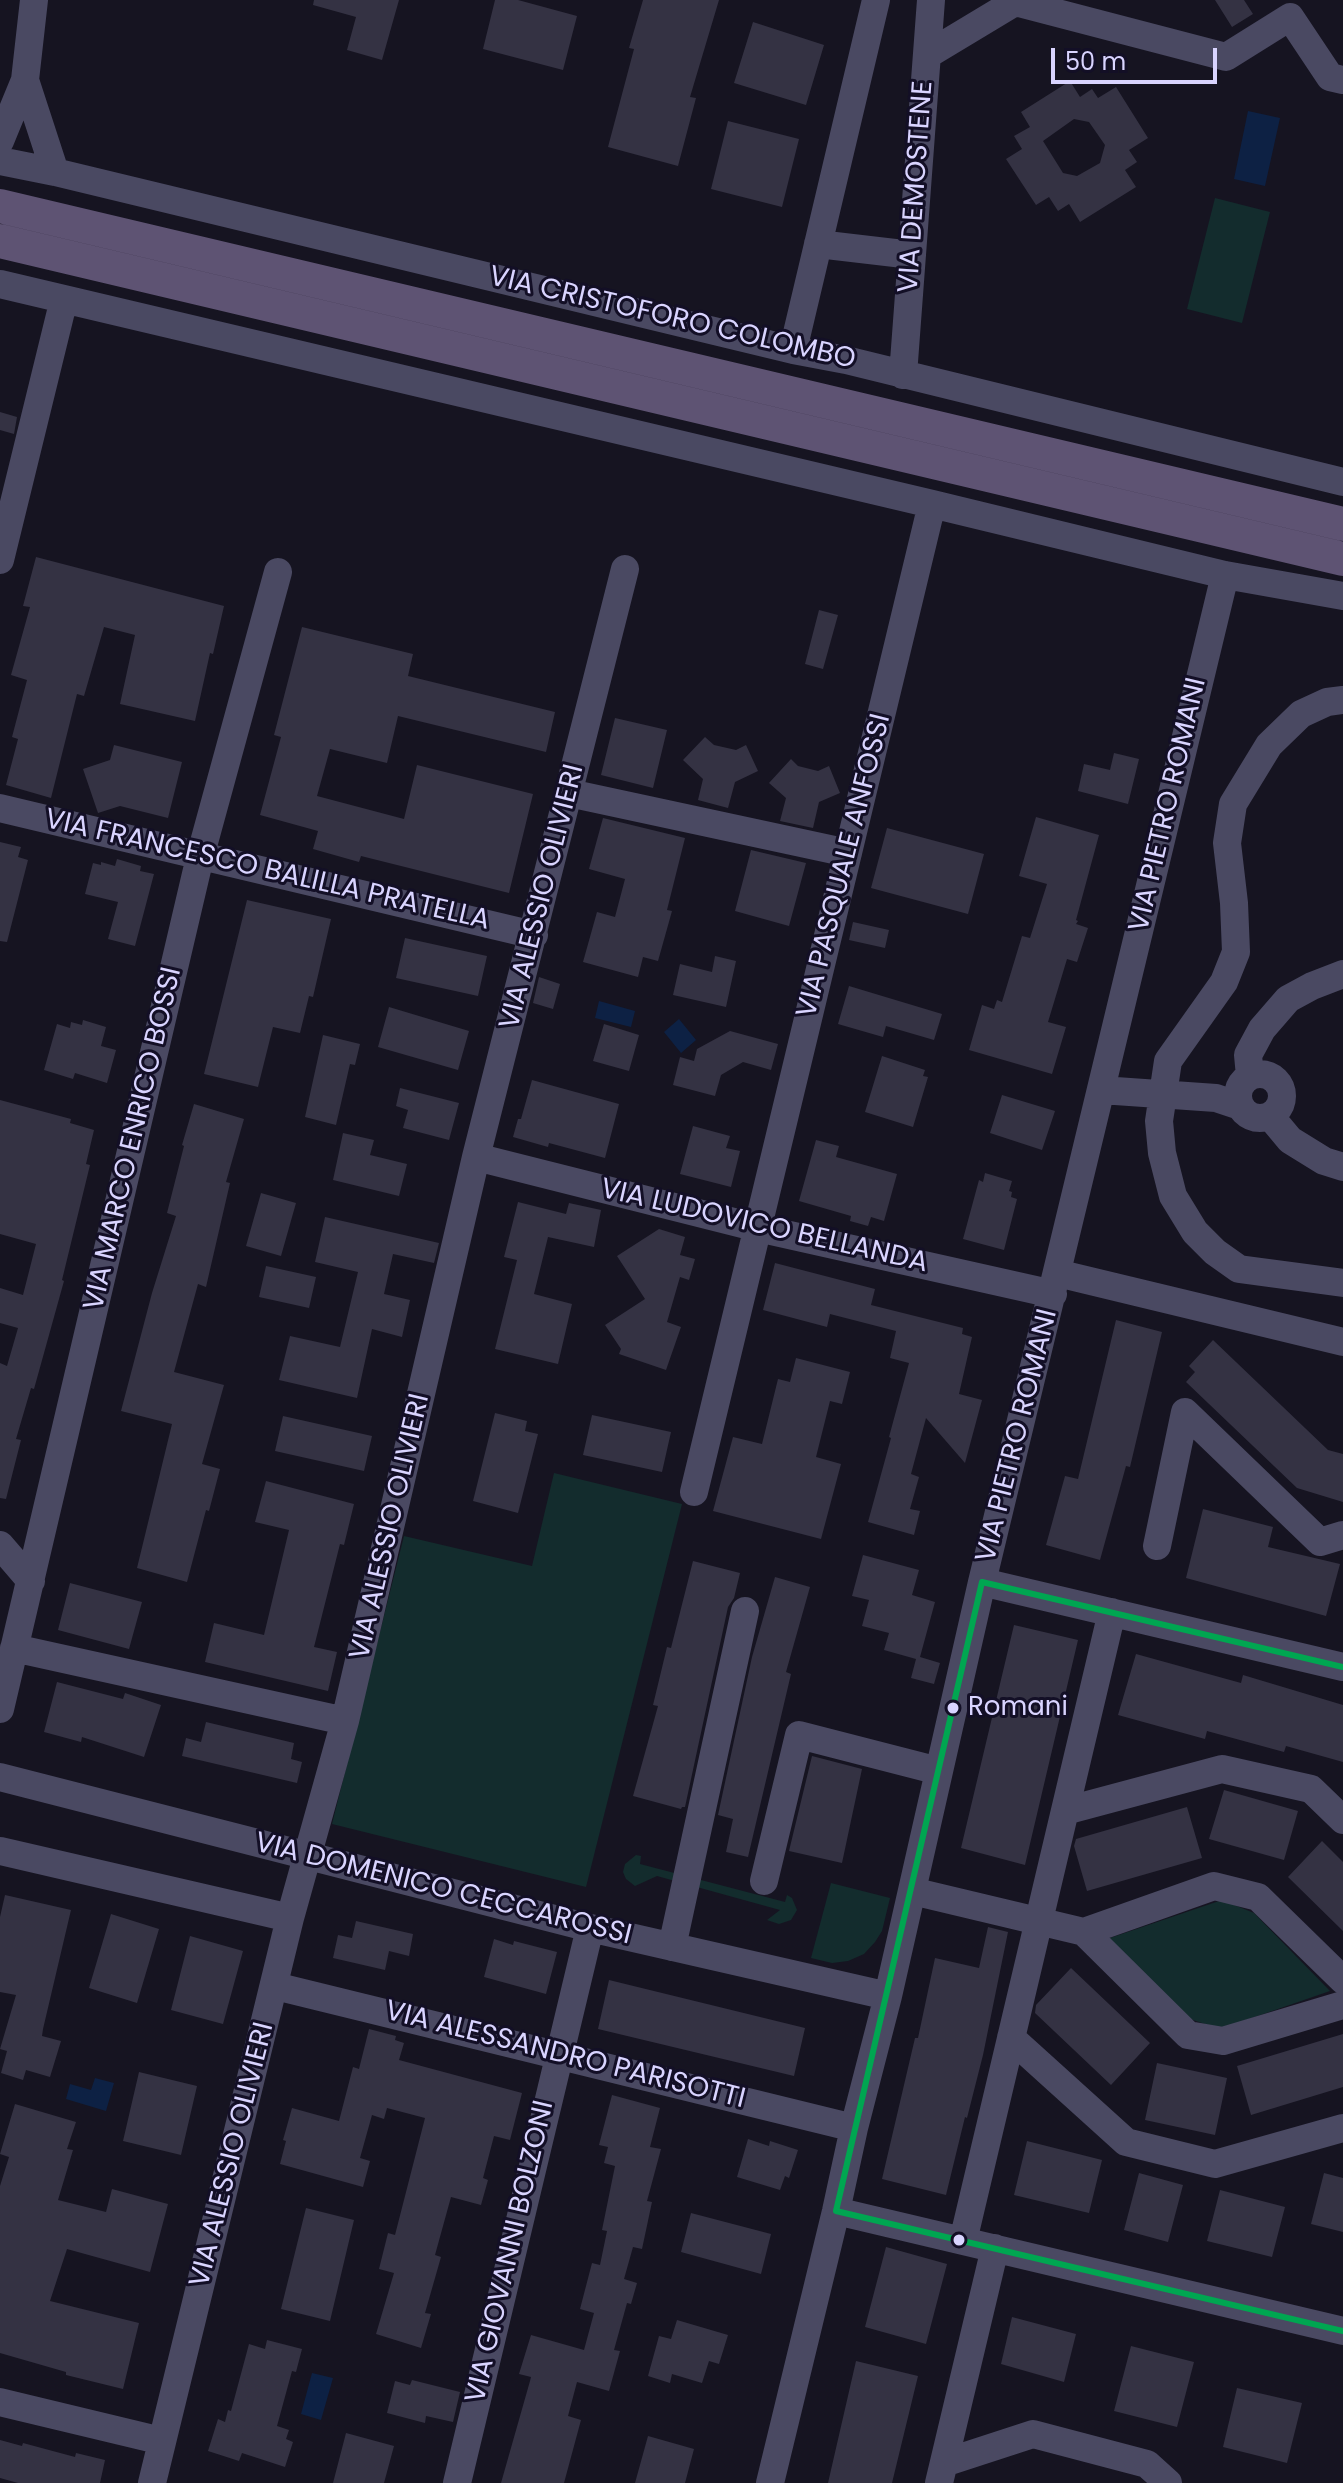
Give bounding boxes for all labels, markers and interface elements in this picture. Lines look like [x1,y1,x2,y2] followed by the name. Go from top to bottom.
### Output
[1055,32,1221,82] scale bar
[1065,45,1126,78] text: 50 m
[893,80,941,294] street label: VIA DEMOSTENE
[486,260,858,378] street label: VIA CRISTOFORO COLOMBO
[1123,675,1215,935] street label: VIA PIETRO ROMANI
[791,711,899,1021] street label: VIA PASQUALE ANFOSSI
[494,761,592,1033] street label: VIA ALESSIO OLIVIERI
[41,803,493,939] street label: VIA FRANCESCO BALILLA PRATELLA
[78,964,190,1314] street label: VIA MARCO ENRICO BOSSI
[597,1173,931,1281] street label: VIA LUDOVICO BELLANDA
[970,1306,1066,1566] street label: VIA PIETRO ROMANI
[344,1391,438,1663] street label: VIA ALESSIO OLIVIERI
[968,1692,1068,1724] place label: Romani
[945,1700,961,1716] marker: Romani
[251,1827,635,1953] street label: VIA DOMENICO CECCAROSSI
[382,1995,748,2117] street label: VIA ALESSANDRO PARISOTTI
[184,2019,282,2291] street label: VIA ALESSIO OLIVIERI
[460,2097,562,2407] street label: VIA GIOVANNI BOLZONI
[951,2232,967,2248] unlabelled marker

